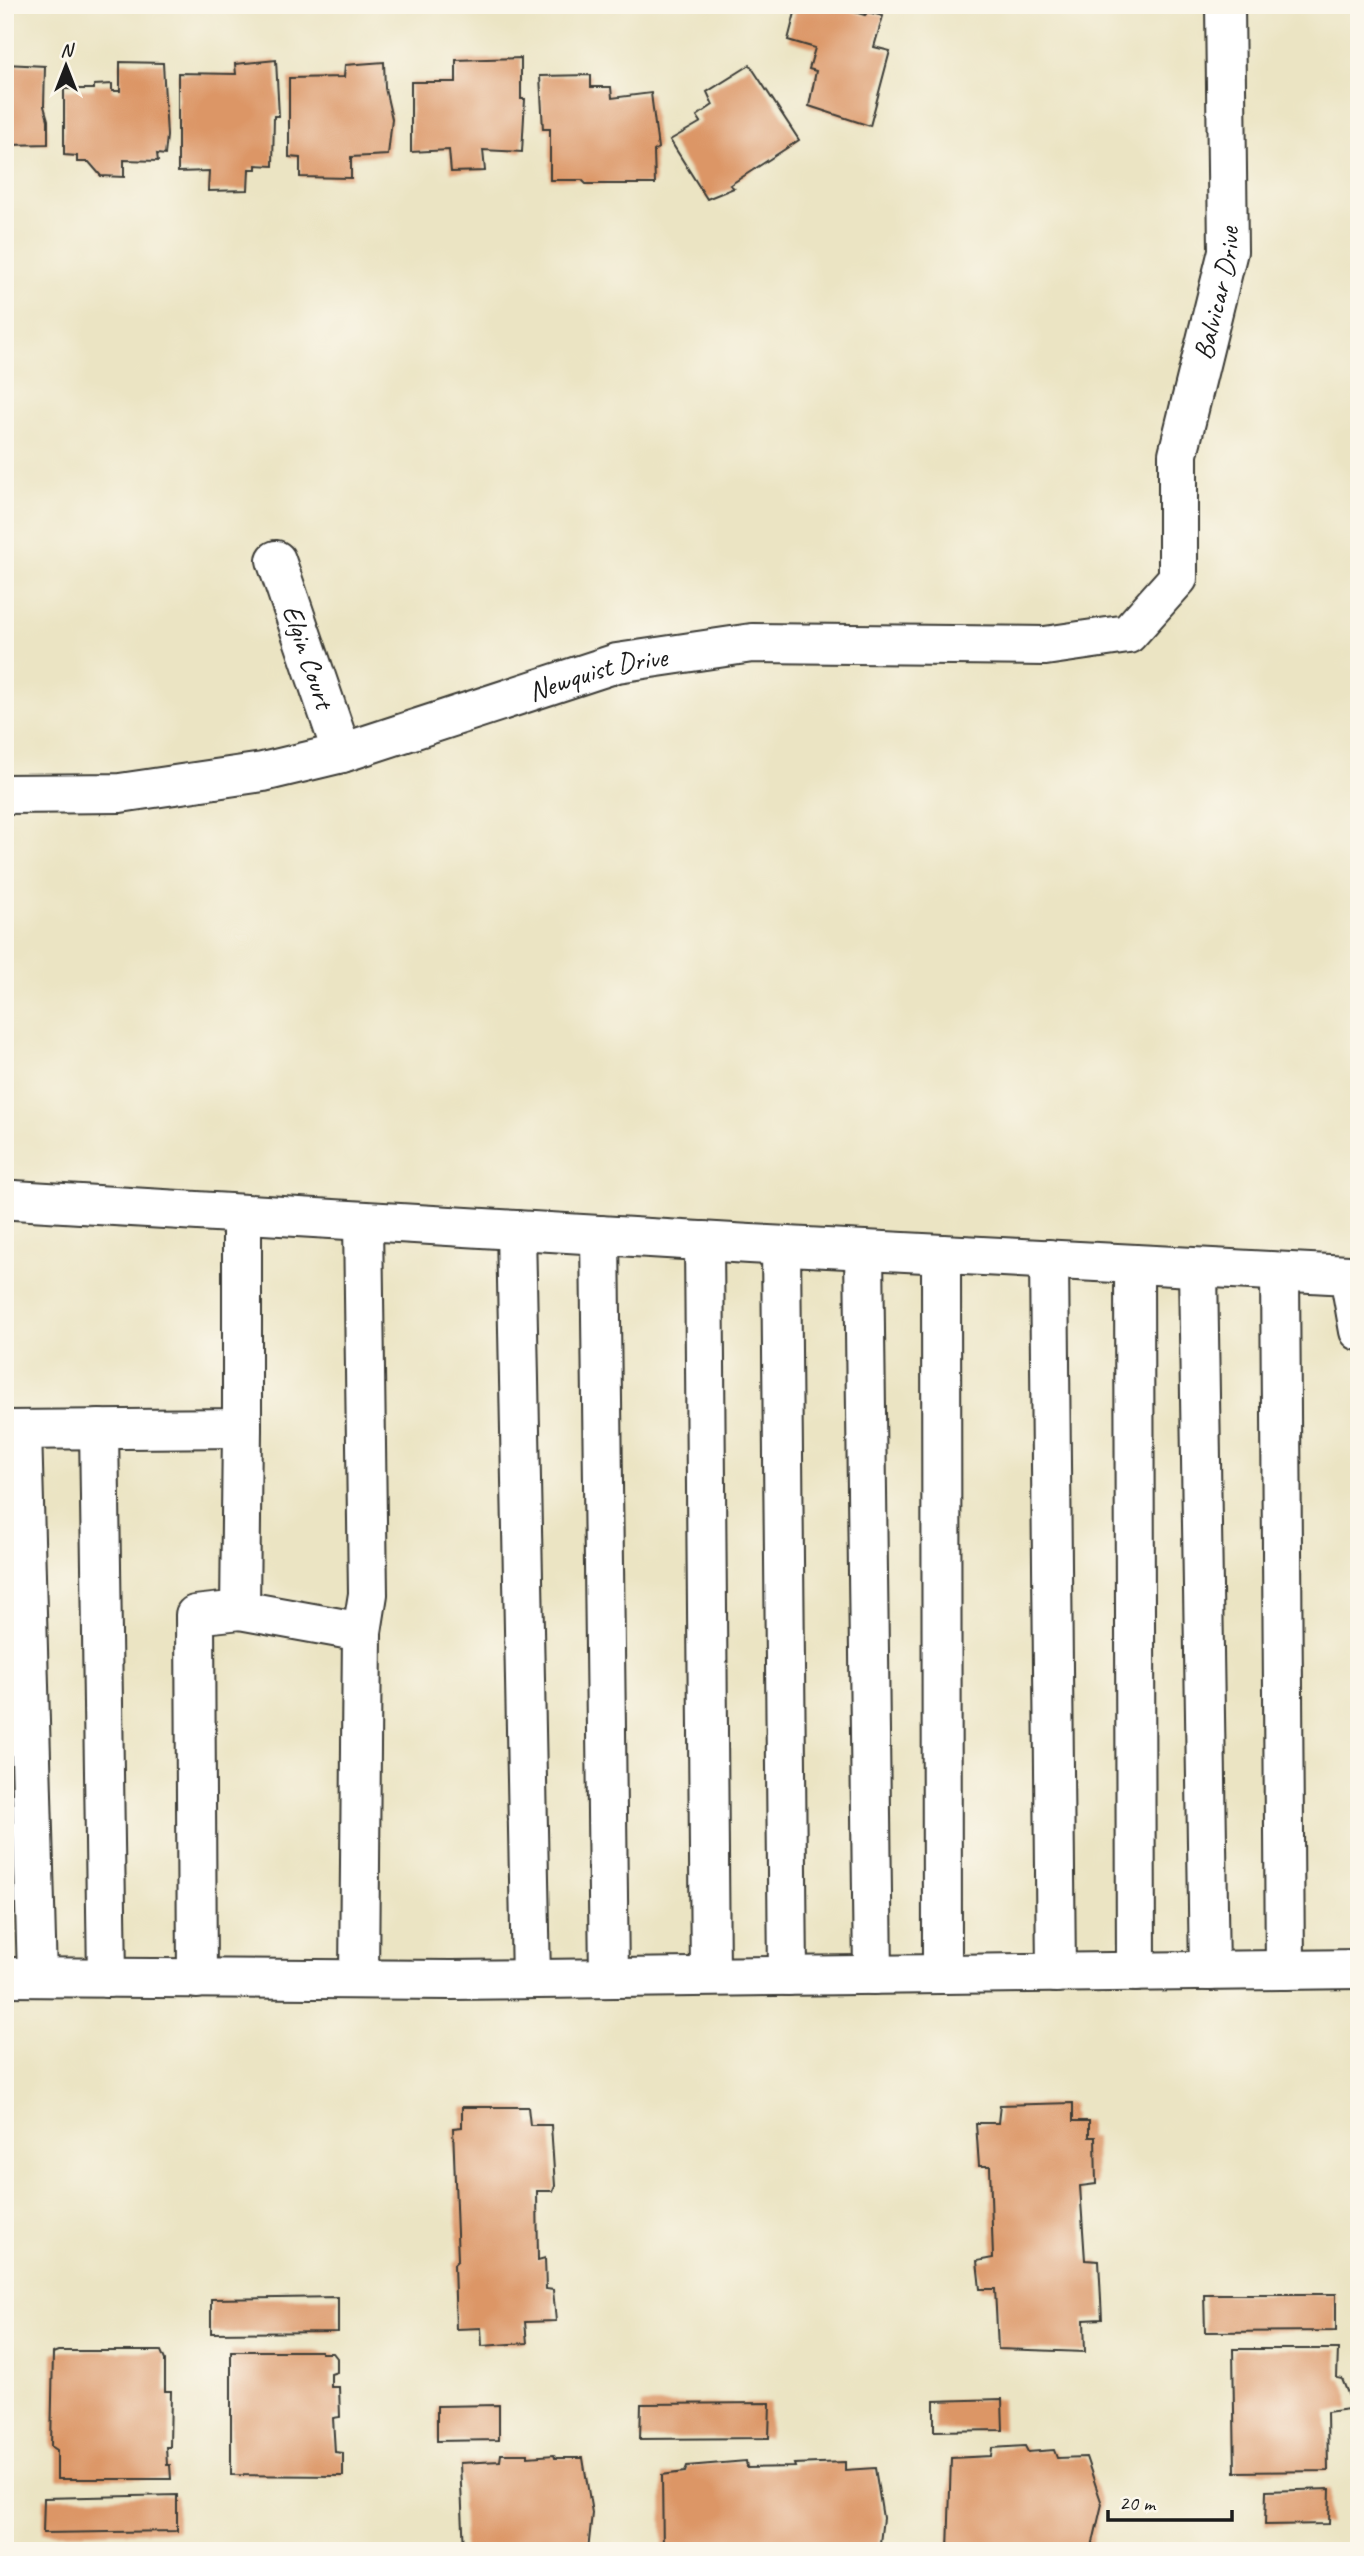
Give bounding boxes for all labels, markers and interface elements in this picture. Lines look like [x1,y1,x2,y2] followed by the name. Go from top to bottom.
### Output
[32,32,102,102] north arrow
[60,38,75,62] text: N
[1185,225,1246,363] street label: Balvicar Drive
[275,600,343,716] street label: Elgin Court
[524,639,671,709] street label: Newquist Drive
[1108,2479,1233,2523] scale bar
[1119,2490,1157,2516] text: 20 m

